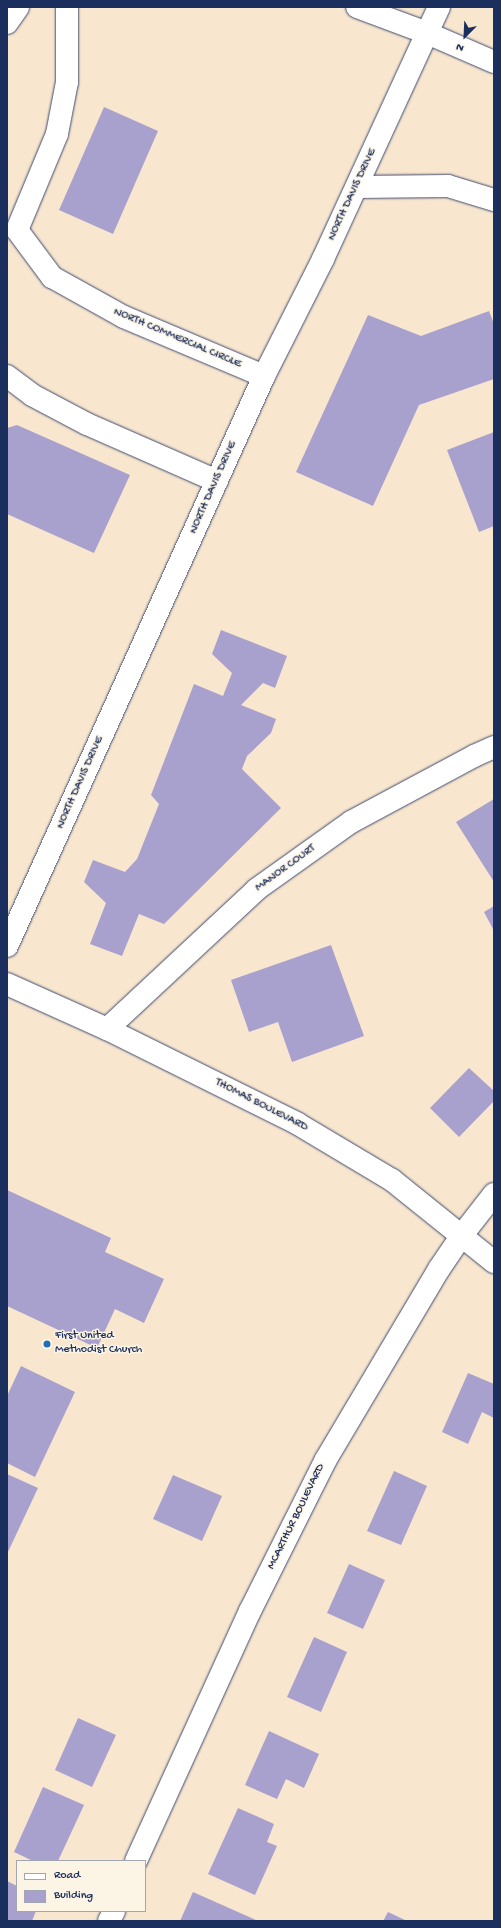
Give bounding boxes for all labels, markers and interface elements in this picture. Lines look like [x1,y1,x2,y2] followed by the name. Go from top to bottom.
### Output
[445,16,485,56] north arrow
[454,40,466,54] text: N
[325,147,381,243] street label: NORTH DAVIS DRIVE
[111,306,243,372] street label: NORTH COMMERCIAL CIRCLE
[187,440,241,536] street label: NORTH DAVIS DRIVE
[54,735,108,831] street label: NORTH DAVIS DRIVE
[253,842,319,896] street label: MANOR COURT
[212,1076,310,1136] street label: THOMAS BOULEVARD
[55,1330,142,1358] place label: First United Methodist Church
[42,1339,52,1349] marker: First United Methodist Church
[265,1462,329,1572] street label: MCARTHUR BOULEVARD
[16,1860,146,1912] legend
[54,1869,80,1883] text: Road
[54,1889,93,1903] text: Building

